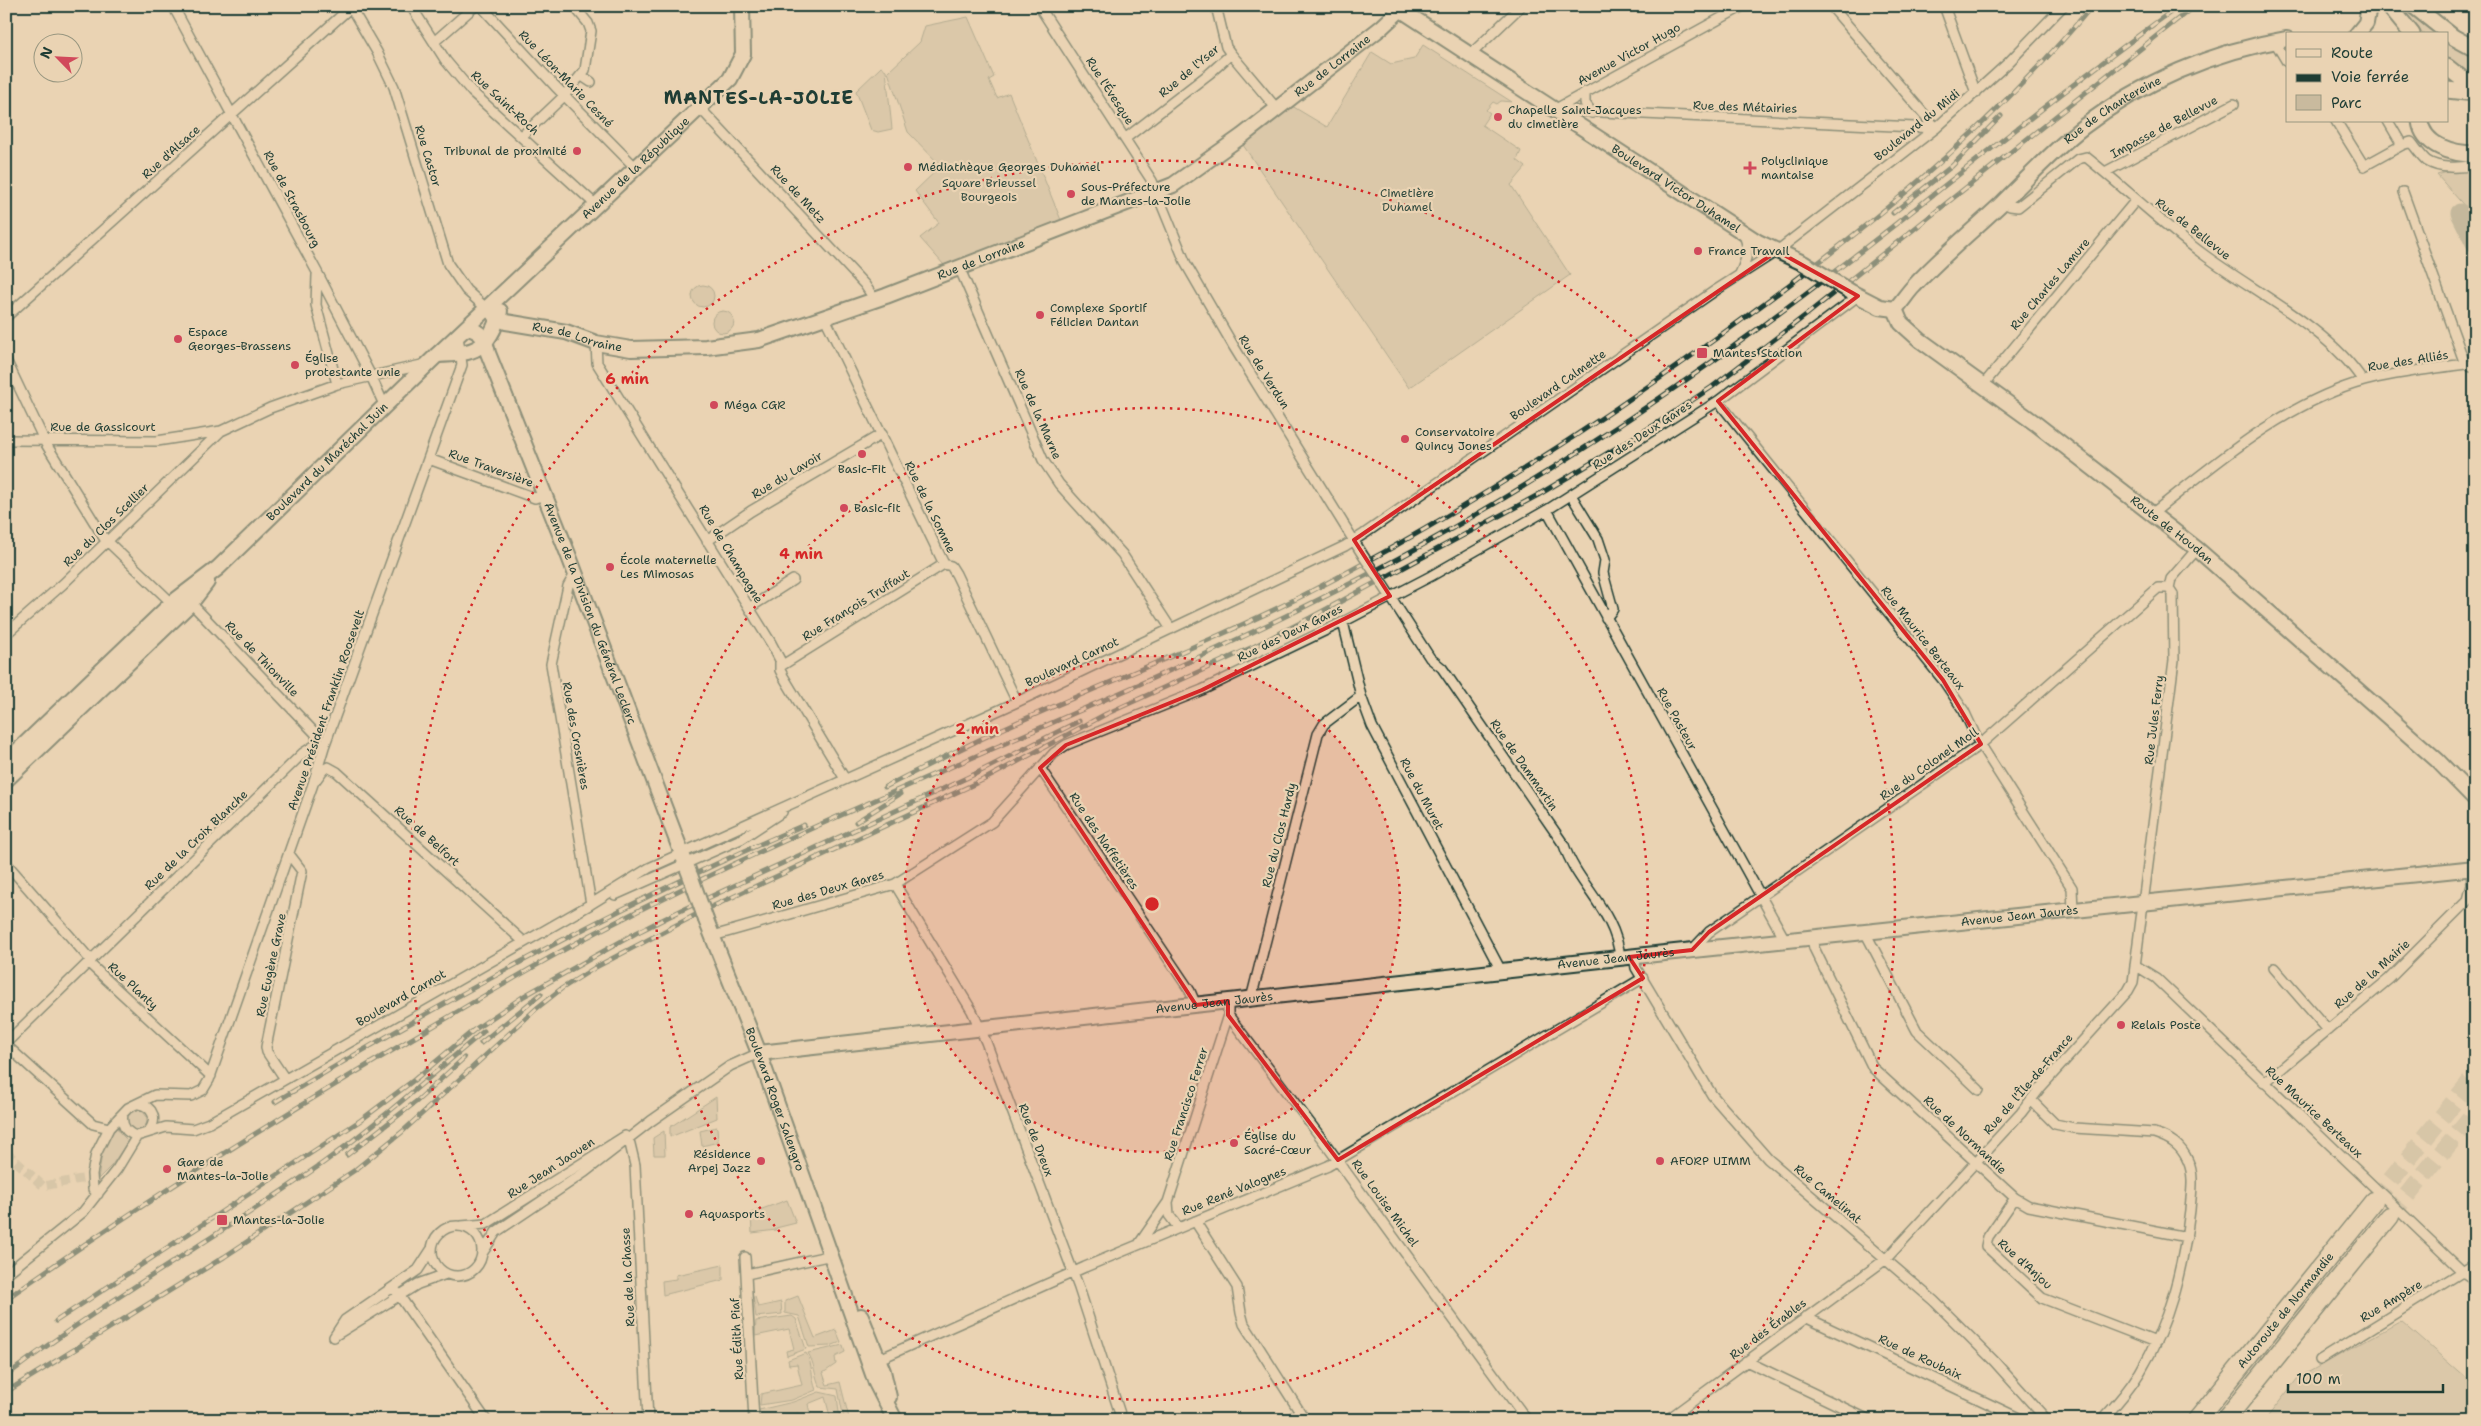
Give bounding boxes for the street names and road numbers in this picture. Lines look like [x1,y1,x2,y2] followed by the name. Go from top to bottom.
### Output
[1575,19,1683,89] street label: Avenue Victor Hugo
[515,27,617,131] street label: Rue Léon-Marie Cesné
[1291,31,1374,100] street label: Rue de Lorraine
[1155,41,1223,101] street label: Rue de l'Yser
[1082,54,1138,128] street label: Rue l'Évesque
[467,67,543,139] street label: Rue Saint-Roch
[2060,72,2164,148] street label: Rue de Chantereine
[1871,85,1963,165] street label: Boulevard du Midi
[2108,92,2220,162] street label: Impasse de Bellevue
[1692,97,1798,117] street label: Rue des Métairies
[578,113,693,223] street label: Avenue de la République
[138,121,204,182] street label: Rue d'Alsace
[411,123,445,189] street label: Rue Castor
[1608,141,1744,237] street label: Boulevard Victor Duhamel
[260,148,324,250] street label: Rue de Strasbourg
[767,161,829,227] street label: Rue de Metz
[2152,195,2234,264] street label: Rue de Bellevue
[2007,234,2093,334] street label: Rue Charles Lamure
[935,235,1027,283] street label: Rue de Lorraine
[531,318,624,355] street label: Rue de Lorraine
[1235,332,1293,412] street label: Rue de Verdun
[1507,346,1609,424] street label: Boulevard Calmette
[2367,347,2450,375] street label: Rue des Alliés
[1011,366,1065,462] street label: Rue de la Marne
[1589,397,1695,473] street label: Rue des Deux Gares
[263,399,391,525] street label: Boulevard du Maréchal Juin
[50,419,156,435] street label: Rue de Gassicourt
[446,445,536,491] street label: Rue Traversière
[749,447,826,502] street label: Rue du Lavoir
[901,458,959,556] street label: Rue de la Somme
[60,480,153,570] street label: Rue du Clos Scellier
[2127,492,2217,568] street label: Route de Houdan
[540,500,640,727] street label: Avenue de la Division du Général Leclerc
[695,502,767,606] street label: Rue de Champagne
[799,565,913,645] street label: Rue François Truffaut
[1877,583,1969,693] street label: Rue Maurice Berteaux
[1235,600,1345,666] street label: Rue des Deux Gares
[284,607,368,813] street label: Avenue Président Franklin Roosevelt
[222,618,302,701] street label: Rue de Thionville
[1023,633,1121,691] street label: Boulevard Carnot
[2141,674,2167,766] street label: Rue Jules Ferry
[559,681,593,791] street label: Rue des Crosnières
[1653,685,1701,753] street label: Rue Pasteur
[1486,716,1562,814] street label: Rue de Dammartin
[1877,724,1982,804] street label: Rue du Colonel Moll
[1396,755,1448,833] street label: Rue du Muret
[1258,781,1300,889] street label: Rue du Clos Hardy
[141,786,251,894] street label: Rue de la Croix Blanche
[1066,789,1142,893] street label: Rue des Naffetières
[391,802,463,870] street label: Rue de Belfort
[770,866,886,914] street label: Rue des Deux Gares
[1960,902,2079,930] street label: Avenue Jean Jaurès
[252,911,290,1018] street label: Rue Eugène Grave
[2331,936,2413,1012] street label: Rue de la Mairie
[1556,944,1675,973] street label: Avenue Jean Jaurès
[105,959,162,1013] street label: Rue Planty
[353,966,449,1030] street label: Boulevard Carnot
[1155,988,1274,1017] street label: Avenue Jean Jaurès
[742,1025,808,1173] street label: Boulevard Roger Salengro
[1980,1030,2077,1138] street label: Rue de l'Île-de-France
[1160,1045,1212,1163] street label: Rue Francisco Ferrer
[2262,1063,2366,1161] street label: Rue Maurice Berteaux
[1920,1092,2010,1178] street label: Rue de Normandie
[1015,1101,1057,1179] street label: Rue de Dreux
[504,1134,598,1202] street label: Rue Jean Jaouen
[1348,1156,1422,1250] street label: Rue Louise Michel
[1791,1161,1865,1227] street label: Rue Camelinat
[1180,1163,1288,1219] street label: Rue René Valognes
[617,1227,639,1327] street label: Rue de la Chasse
[1994,1235,2056,1293] street label: Rue d'Anjou
[2234,1249,2338,1372] street label: Autoroute de Normandie
[2357,1276,2425,1326] street label: Rue Ampère
[1726,1295,1810,1363] street label: Rue des Érables
[727,1297,747,1380] street label: Rue Édith Piaf
[1876,1331,1964,1383] street label: Rue de Roubaix

